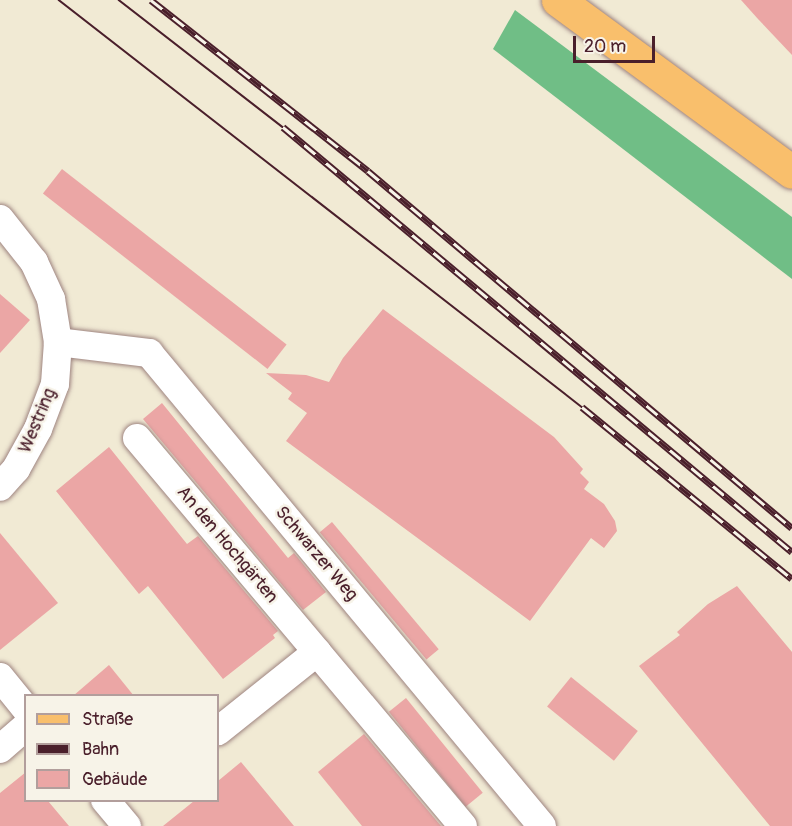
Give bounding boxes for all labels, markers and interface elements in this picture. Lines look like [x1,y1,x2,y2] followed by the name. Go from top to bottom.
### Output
[576,24,658,62] scale bar
[584,35,626,58] text: 20 m
[15,385,61,457] street label: Westring
[172,482,282,608] street label: An den Hochgärten
[270,502,362,606] street label: Schwarzer Weg
[24,694,219,802] legend
[82,708,133,731] text: Straße
[82,738,119,761] text: Bahn
[82,768,147,791] text: Gebäude

